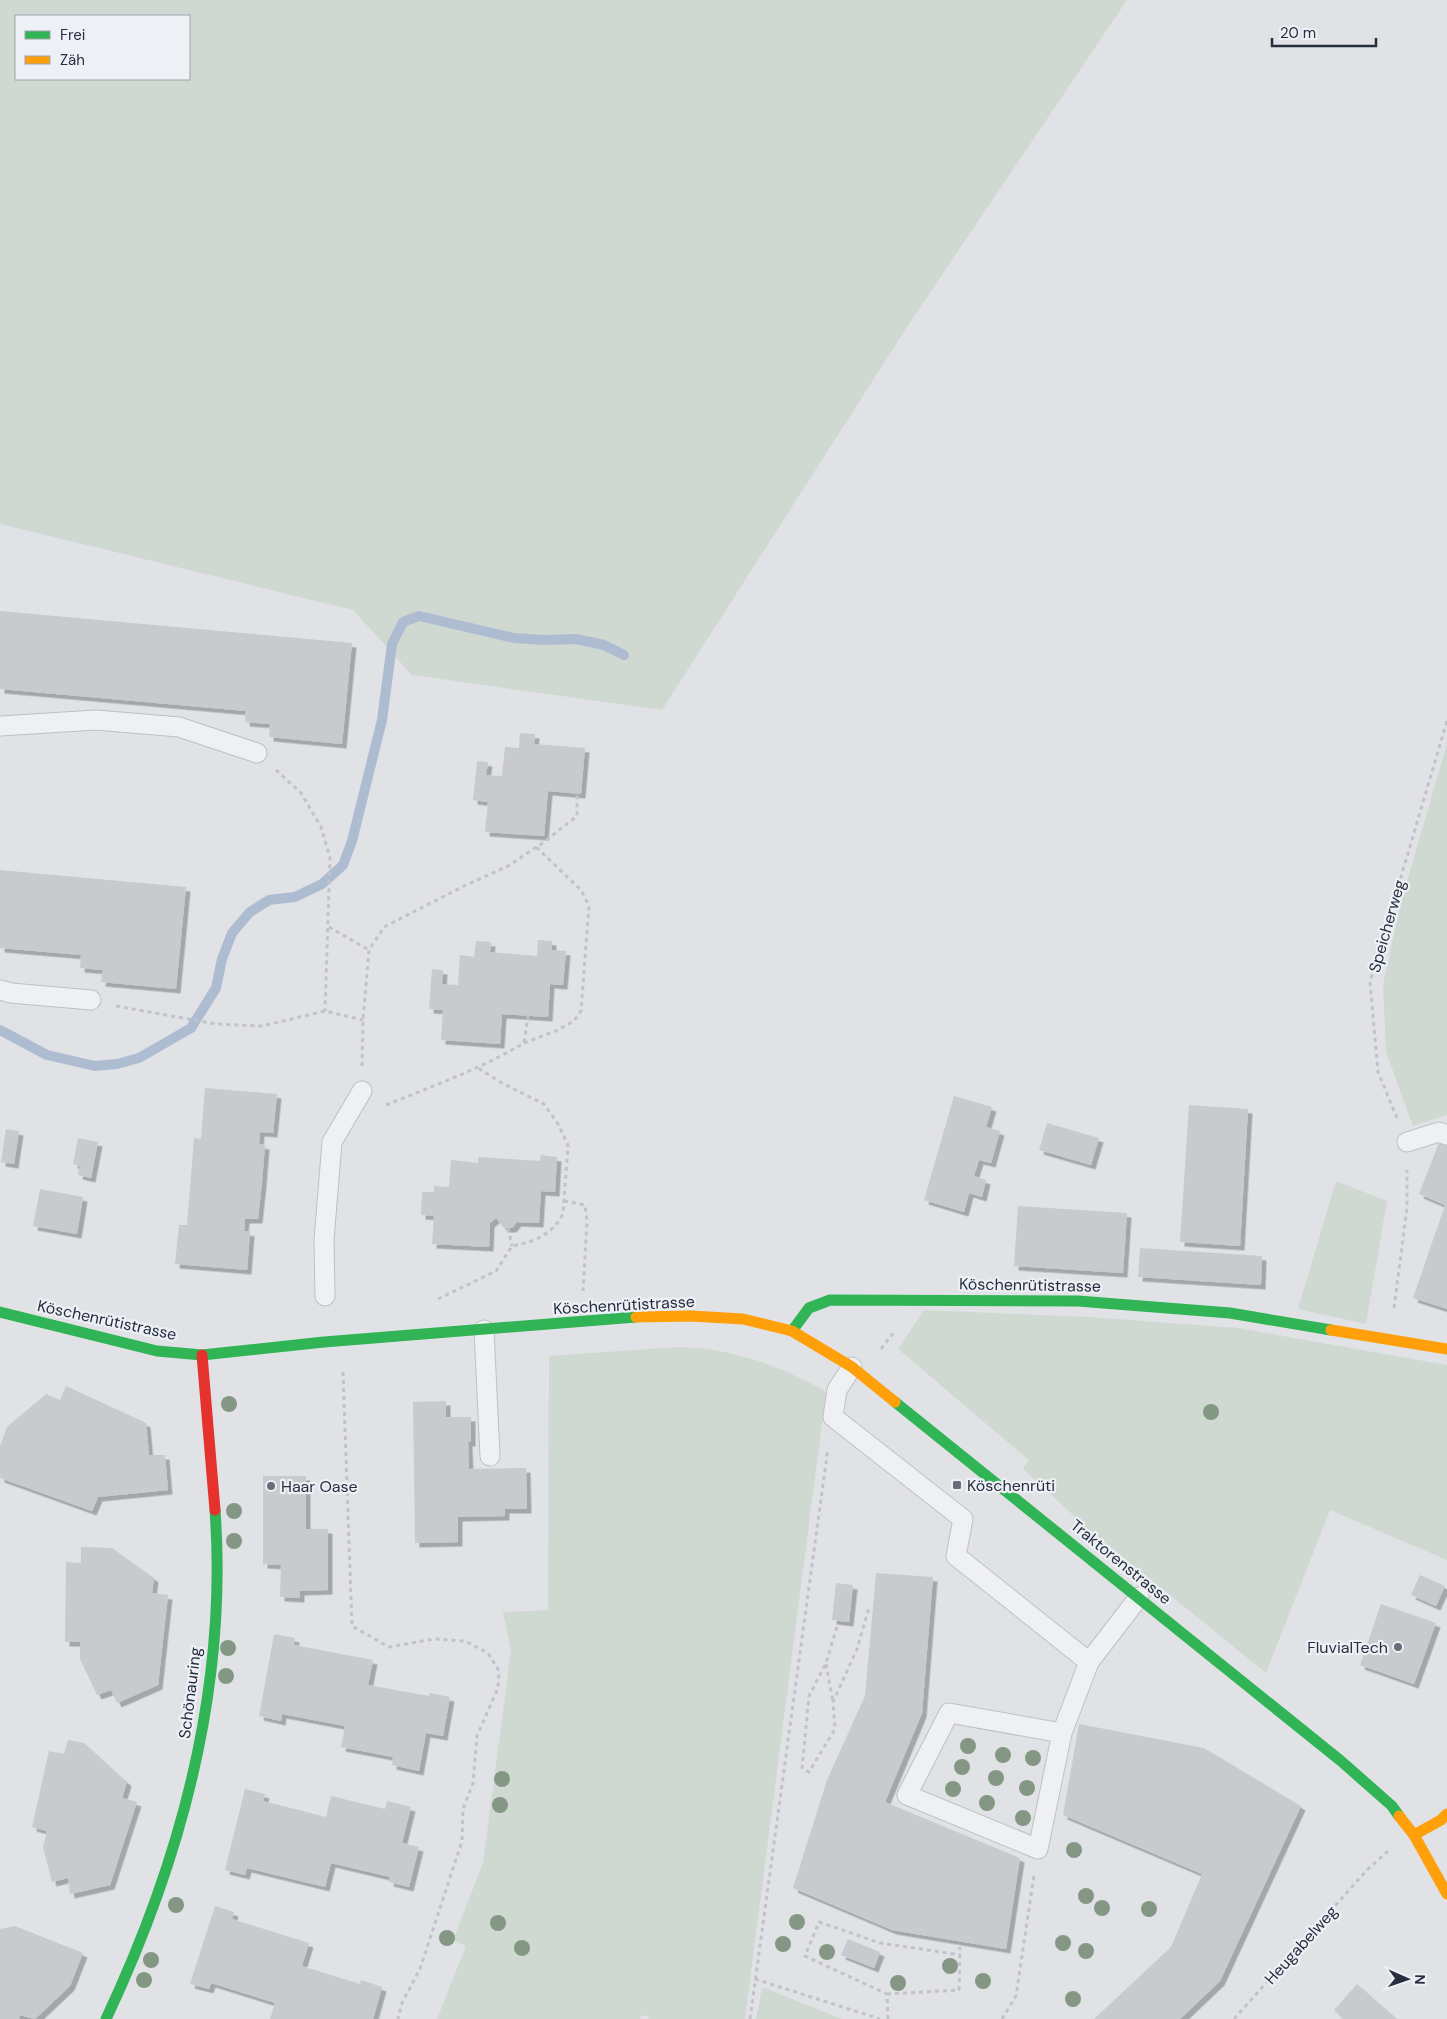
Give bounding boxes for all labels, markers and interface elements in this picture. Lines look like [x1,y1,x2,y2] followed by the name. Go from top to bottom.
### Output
[15,15,190,80] legend
[1272,15,1376,47] scale bar
[1280,23,1316,43] text: 20 m
[60,25,85,45] text: Frei
[60,50,85,70] text: Zäh
[1364,877,1410,975] street label: Speicherweg
[959,1273,1101,1297] street label: Köschenrütistrasse
[553,1291,695,1319] street label: Köschenrütistrasse
[35,1295,179,1345] street label: Köschenrütistrasse
[967,1475,1055,1496] place label: Köschenrüti
[281,1476,358,1497] place label: Haar Oase
[951,1479,963,1491] marker: Köschenrüti
[265,1480,277,1492] marker: Haar Oase
[1066,1515,1176,1609] street label: Traktorenstrasse
[1307,1637,1388,1658] place label: FluvialTech
[1392,1641,1404,1653] marker: FluvialTech
[174,1646,206,1740] street label: Schönauring
[1260,1901,1342,1989] street label: Heugabelweg
[1382,1954,1432,2004] north arrow
[1411,1974,1429,1985] text: N

